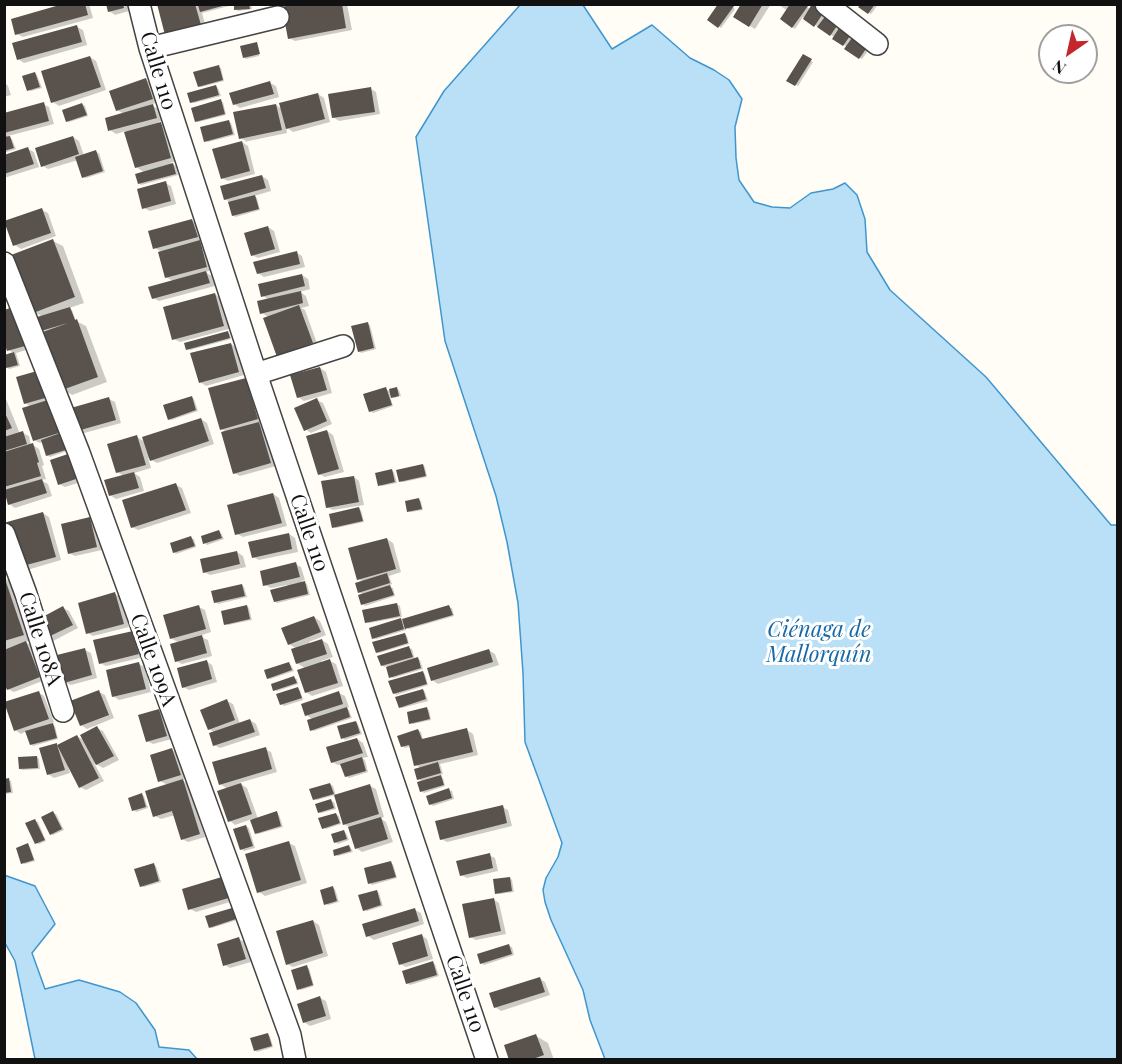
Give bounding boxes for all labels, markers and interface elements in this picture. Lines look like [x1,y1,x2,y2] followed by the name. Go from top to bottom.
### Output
[1038,24,1098,84] north arrow
[134,29,182,113] street label: Calle 110
[1048,56,1069,80] text: N
[284,491,334,575] street label: Calle 110
[13,589,67,689] street label: Calle 108A
[125,610,181,710] street label: Calle 109A
[767,617,871,668] water label: Ciénaga de Mallorquín
[440,952,490,1036] street label: Calle 110

